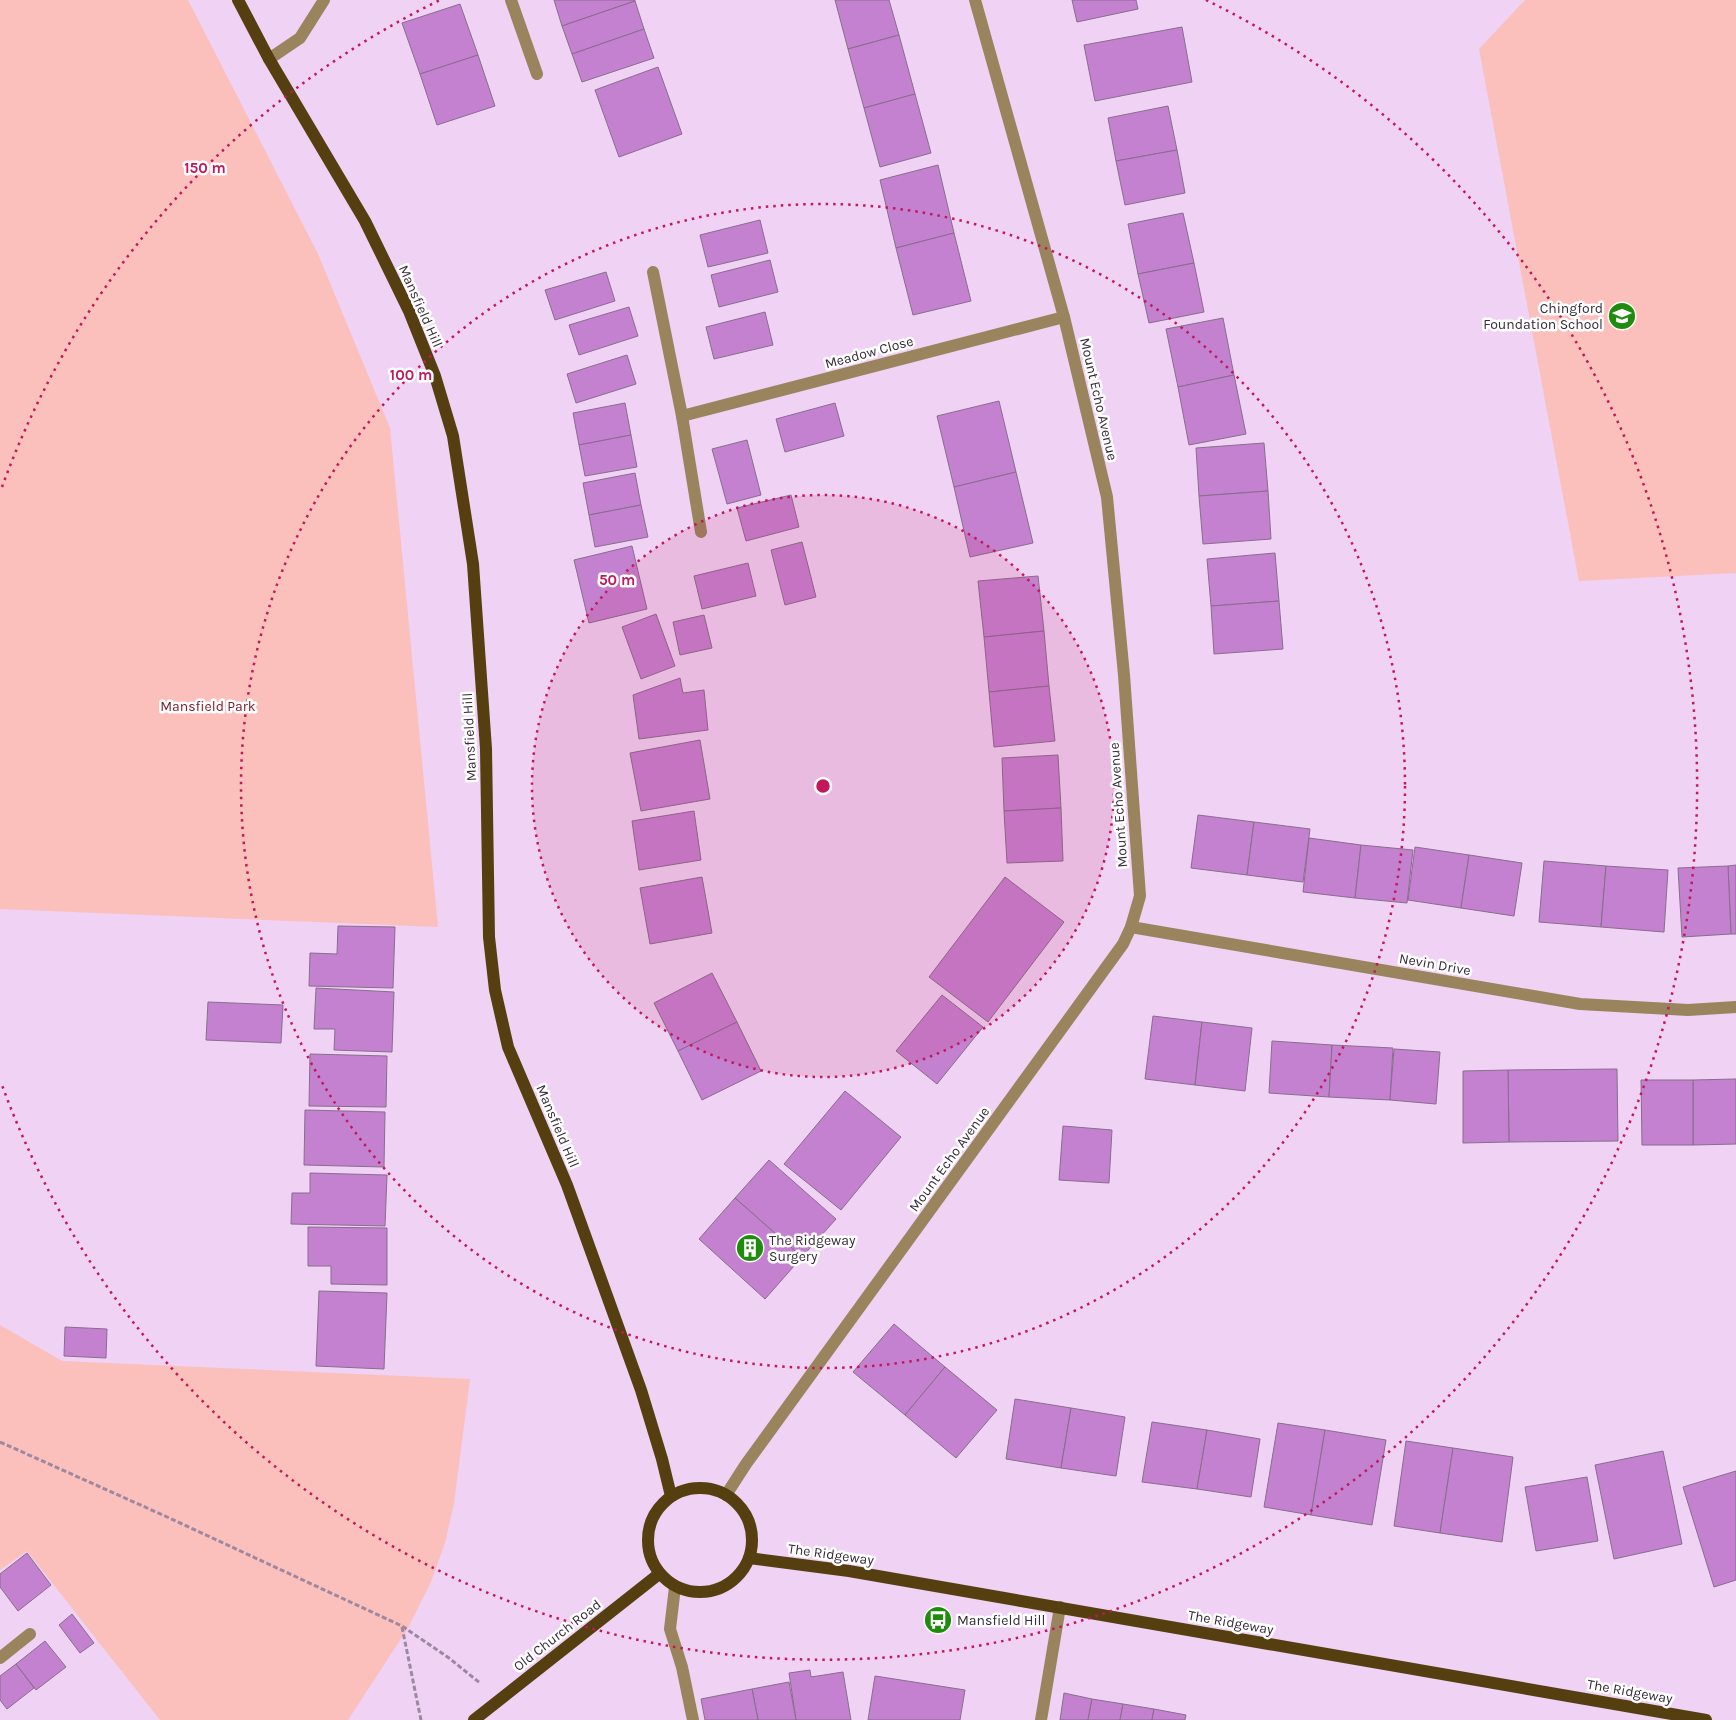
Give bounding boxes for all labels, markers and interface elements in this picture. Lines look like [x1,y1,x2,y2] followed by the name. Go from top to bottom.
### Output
[184,159,226,177] text: 150 m
[395,262,446,350] street label: Mansfield Hill
[1483,300,1603,333] place label: Chingford Foundation School
[1607,301,1637,331] school or university icon: Chingford Foundation School
[823,333,915,372] street label: Meadow Close
[1076,336,1121,462] street label: Mount Echo Avenue
[390,366,432,384] text: 100 m
[599,571,635,589] text: 50 m
[459,692,480,782] street label: Mansfield Hill
[160,698,256,715] park label: Mansfield Park
[1106,742,1131,868] street label: Mount Echo Avenue
[814,777,832,795] centre of rings
[1398,950,1472,979] street label: Nevin Drive
[532,1082,583,1170] street label: Mansfield Hill
[906,1103,993,1215] street label: Mount Echo Avenue
[769,1232,856,1265] place label: The Ridgeway Surgery
[735,1233,765,1263] building icon: The Ridgeway Surgery
[787,1540,875,1569] street label: The Ridgeway
[510,1596,604,1675] street label: Old Church Road
[923,1605,953,1635] bus stop icon: Mansfield Hill
[1187,1607,1275,1638] street label: The Ridgeway
[957,1612,1045,1629] place label: Mansfield Hill
[1586,1676,1674,1707] street label: The Ridgeway

